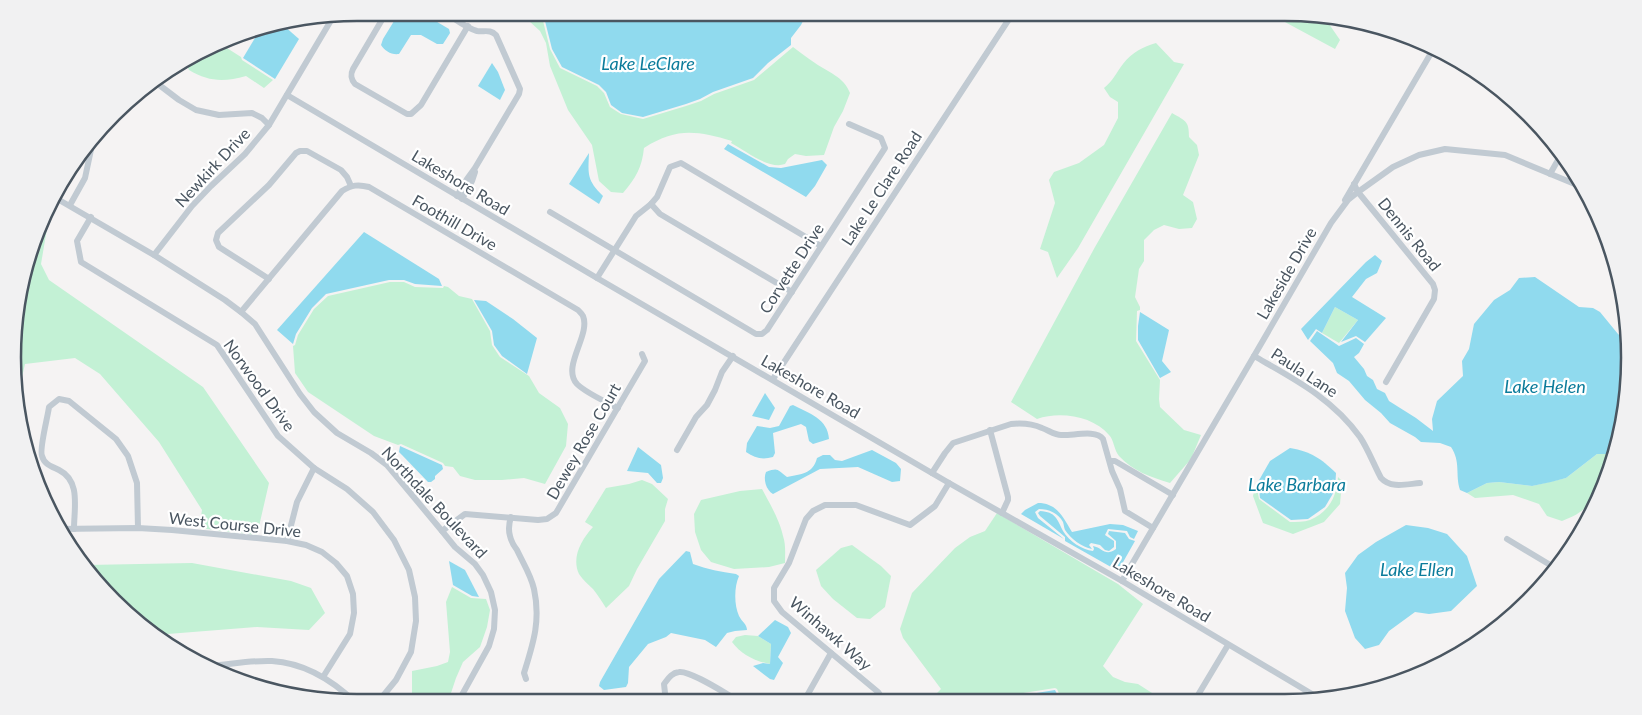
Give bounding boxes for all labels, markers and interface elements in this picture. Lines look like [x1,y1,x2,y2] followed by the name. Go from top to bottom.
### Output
[601,52,695,74] water label: Lake LeClare
[171,124,253,210] street label: Newkirk Drive
[837,127,925,249] street label: Lake Le Clare Road
[409,145,513,219] street label: Lakeshore Road
[409,190,501,254] street label: Foothill Drive
[1375,194,1445,274] street label: Dennis Road
[755,219,827,317] street label: Corvette Drive
[1252,224,1320,322] street label: Lakeside Drive
[220,335,300,435] street label: Norwood Drive
[1268,343,1342,401] street label: Paula Lane
[758,350,864,422] street label: Lakeshore Road
[1504,375,1586,397] water label: Lake Helen
[542,379,624,503] street label: Dewey Rose Court
[378,442,492,562] street label: Northdale Boulevard
[1248,473,1346,495] water label: Lake Barbara
[168,508,302,540] street label: West Course Drive
[1110,552,1214,626] street label: Lakeshore Road
[1380,558,1454,580] water label: Lake Ellen
[786,592,876,674] street label: Winhawk Way

